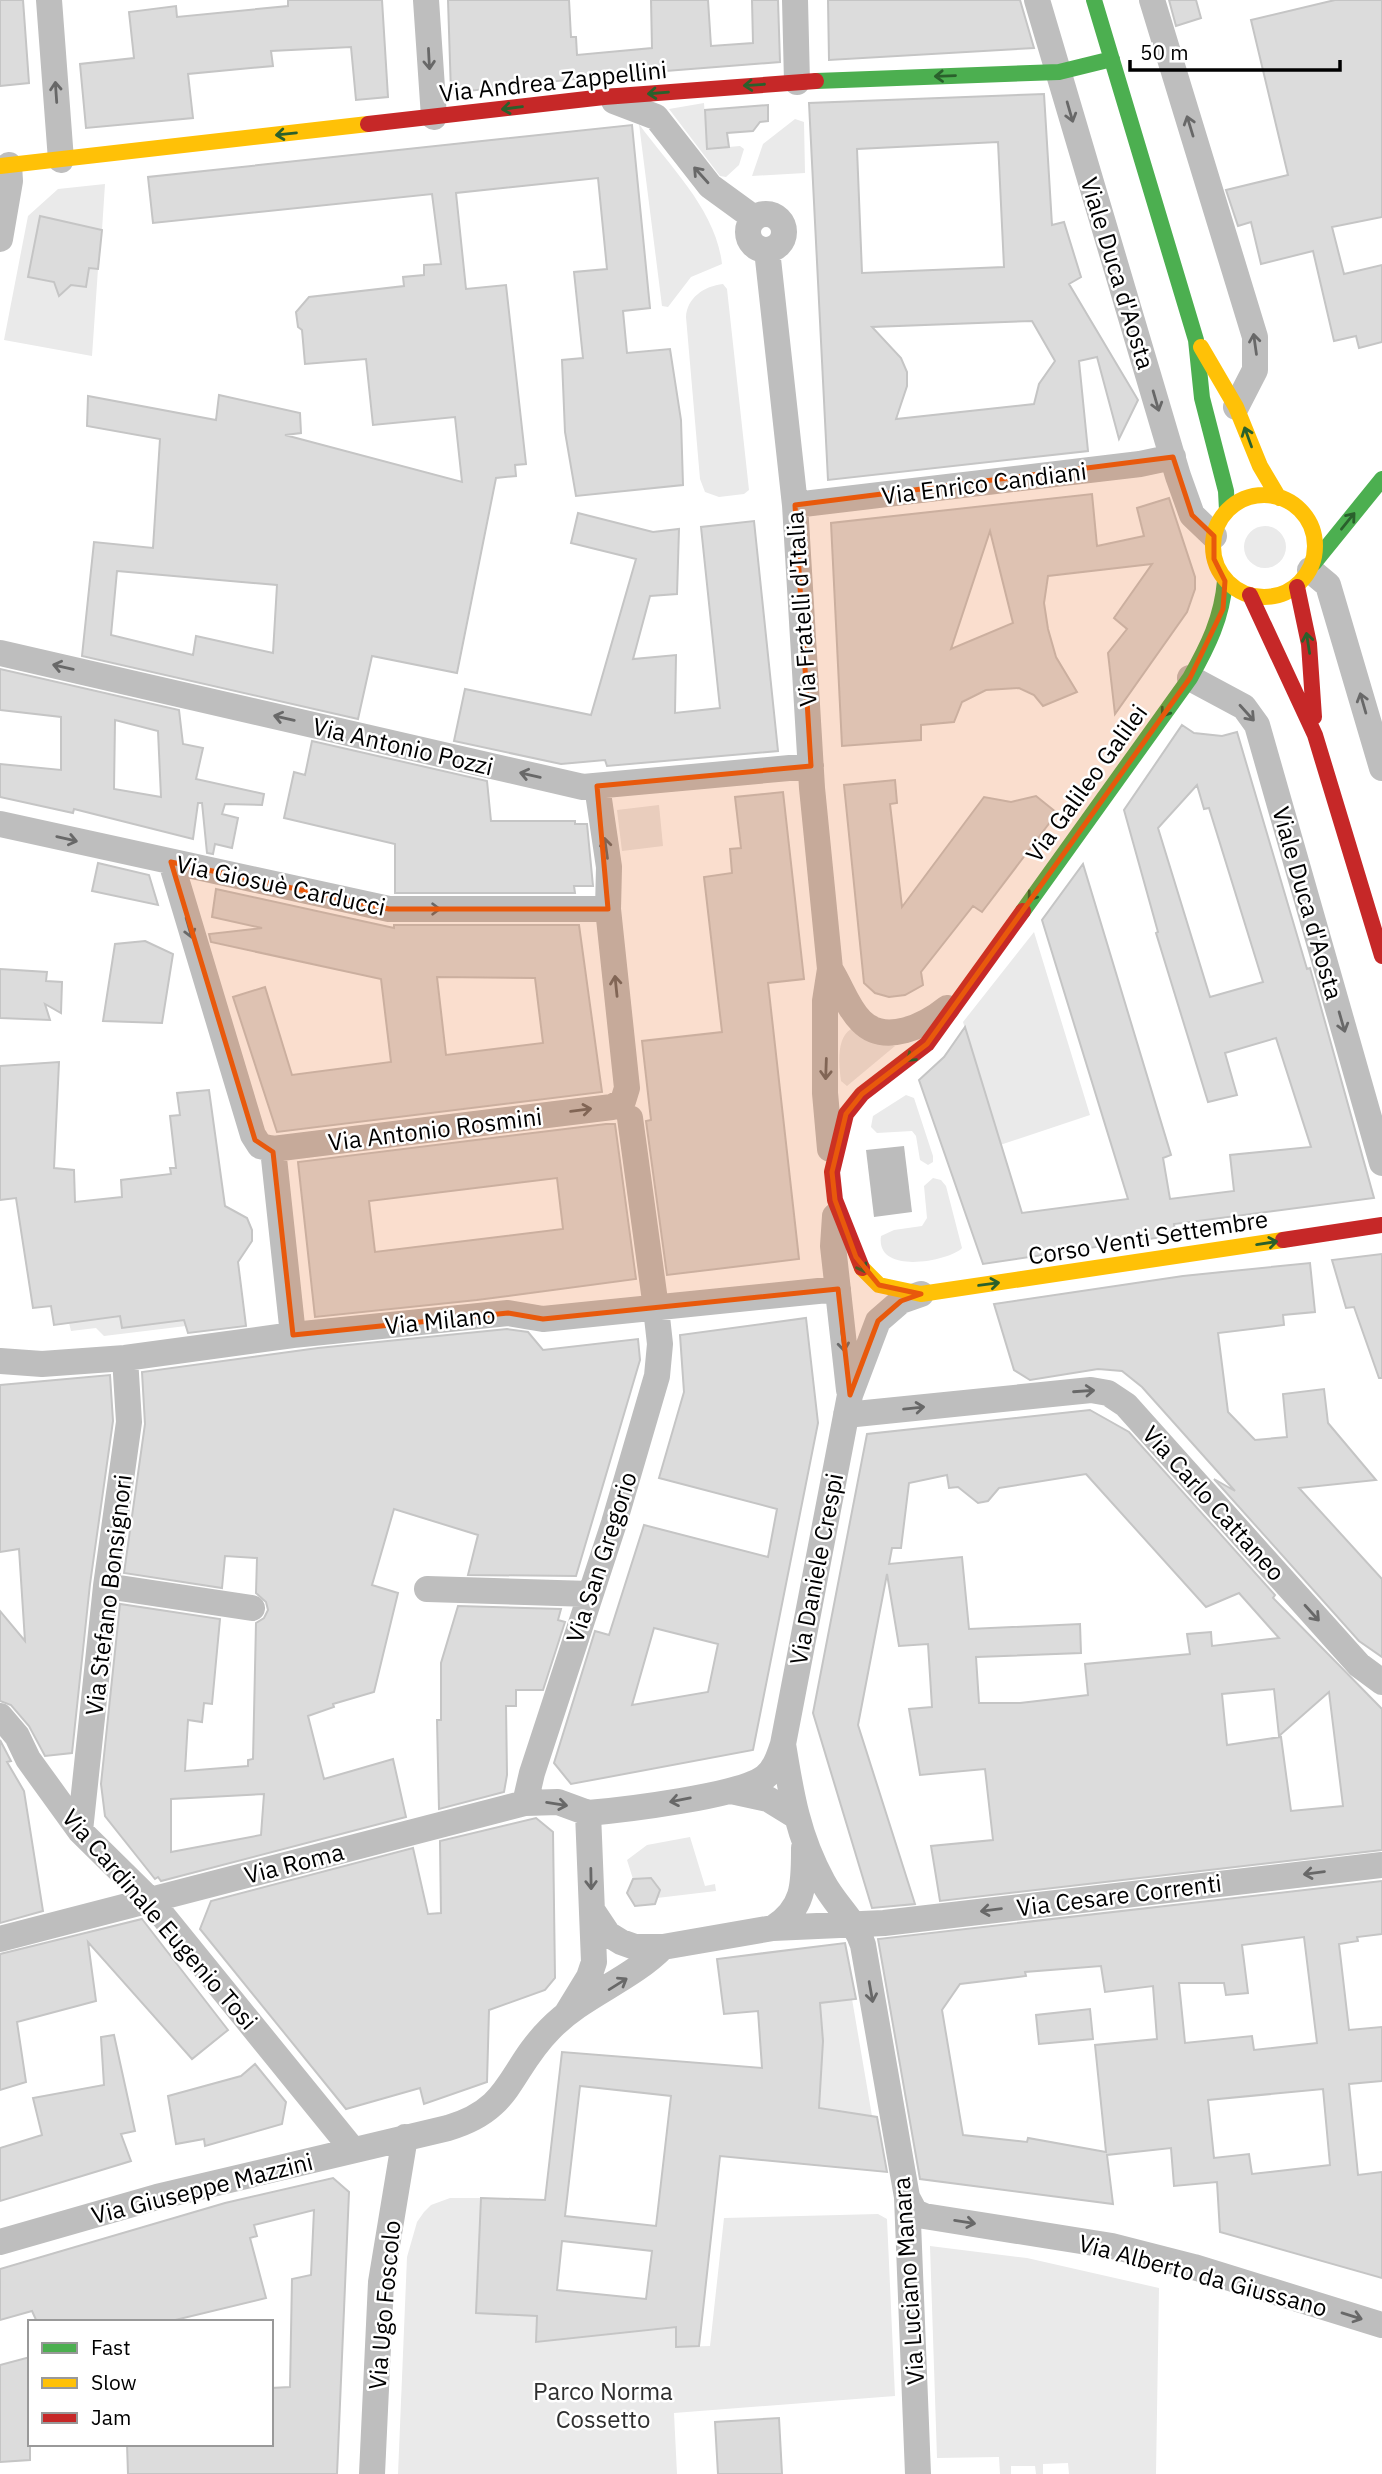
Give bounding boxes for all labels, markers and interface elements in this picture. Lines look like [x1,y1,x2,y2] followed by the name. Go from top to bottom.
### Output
[1130,28,1340,72] scale bar
[1140,38,1189,66] text: 50 m
[422,47,435,70] one-way arrow
[438,53,668,109] street label: Via Andrea Zappellini
[934,69,957,82] one-way arrow
[743,78,766,91] one-way arrow
[49,81,62,104] one-way arrow
[647,86,669,99] one-way arrow
[1065,101,1078,123] one-way arrow
[501,102,523,115] one-way arrow
[1182,115,1195,137] one-way arrow
[275,128,297,141] one-way arrow
[693,167,709,185] one-way arrow
[1074,173,1162,373] street label: Viale Duca d'Aosta
[1248,333,1261,355] one-way arrow
[1151,390,1164,412] one-way arrow
[1241,426,1253,448] one-way arrow
[880,455,1088,511] street label: Via Enrico Candiani
[778,510,824,708] street label: Via Fratelli d'Italia
[1340,512,1356,530] one-way arrow
[1301,632,1314,655] one-way arrow
[52,660,75,673] one-way arrow
[1355,692,1368,714] one-way arrow
[1018,698,1154,868] street label: Via Galileo Galilei
[1161,698,1175,717] one-way arrow
[1238,703,1255,721] one-way arrow
[310,710,496,782] street label: Via Antonio Pozzi
[273,711,296,724] one-way arrow
[519,768,542,781] one-way arrow
[1265,803,1351,1003] street label: Viale Duca d'Aosta
[55,833,78,846] one-way arrow
[599,837,612,859] one-way arrow
[173,847,389,923] street label: Via Giosuè Carducci
[1027,883,1042,901] one-way arrow
[419,902,442,916] one-way arrow
[184,917,197,939] one-way arrow
[609,975,622,998] one-way arrow
[1336,1011,1349,1033] one-way arrow
[907,1046,925,1062] one-way arrow
[819,1057,833,1080] one-way arrow
[326,1100,544,1158] street label: Via Antonio Rosmini
[569,1104,592,1117] one-way arrow
[1026,1202,1270,1272] street label: Corso Venti Settembre
[1255,1236,1278,1249] one-way arrow
[854,1252,868,1273] one-way arrow
[977,1277,1000,1290] one-way arrow
[383,1298,497,1342] street label: Via Milano
[837,1329,850,1352] one-way arrow
[1073,1385,1096,1398] one-way arrow
[902,1402,925,1415] one-way arrow
[1136,1418,1292,1588] street label: Via Carlo Cattaneo
[558,1467,644,1647] street label: Via San Gregorio
[782,1470,850,1668] street label: Via Daniele Crespi
[77,1473,139,1717] street label: Via Stefano Bonsignori
[1304,1604,1320,1622] one-way arrow
[669,1793,692,1807] one-way arrow
[545,1797,568,1810] one-way arrow
[55,1802,265,2036] street label: Via Cardinale Eugenio Tosi
[241,1835,347,1891] street label: Via Roma
[1303,1866,1326,1879] one-way arrow
[584,1867,598,1890] one-way arrow
[1015,1867,1223,1923] street label: Via Cesare Correnti
[980,1904,1003,1917] one-way arrow
[607,1976,627,1990] one-way arrow
[864,1980,878,2003] one-way arrow
[88,2145,316,2231] street label: Via Giuseppe Mazzini
[885,2176,931,2386] street label: Via Luciano Manara
[953,2216,976,2229] one-way arrow
[361,2219,407,2391] street label: Via Ugo Foscolo
[1075,2226,1331,2324] street label: Via Alberto da Giussano
[1341,2310,1363,2323] one-way arrow
[28,2320,273,2446] legend
[91,2333,131,2361] text: Fast
[91,2368,137,2396] text: Slow
[533,2375,673,2435] park label: Parco Norma Cossetto
[91,2403,131,2431] text: Jam

